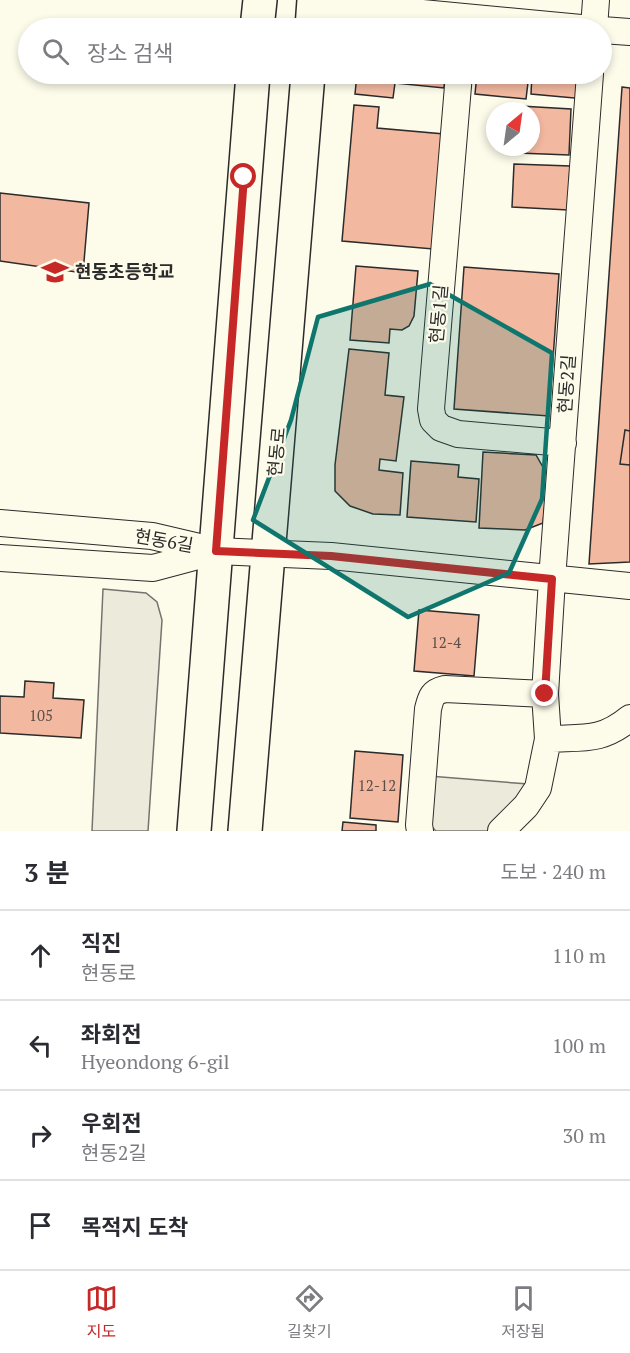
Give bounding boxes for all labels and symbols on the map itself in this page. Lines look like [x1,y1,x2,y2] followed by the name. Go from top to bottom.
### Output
[486,102,540,156] north arrow
[230,163,256,189] route start
[40,257,70,287] school or university icon: 현동초등학교
[75,259,174,283] place label: 현동초등학교
[423,283,453,344] street label: 현동1길
[552,354,580,414] street label: 현동2길
[262,426,290,478] street label: 현동로
[133,523,195,557] street label: 현동6길
[431,632,461,652] house number: 12-4
[531,680,557,706] route end
[29,705,53,725] house number: 105
[358,775,396,795] house number: 12-12

